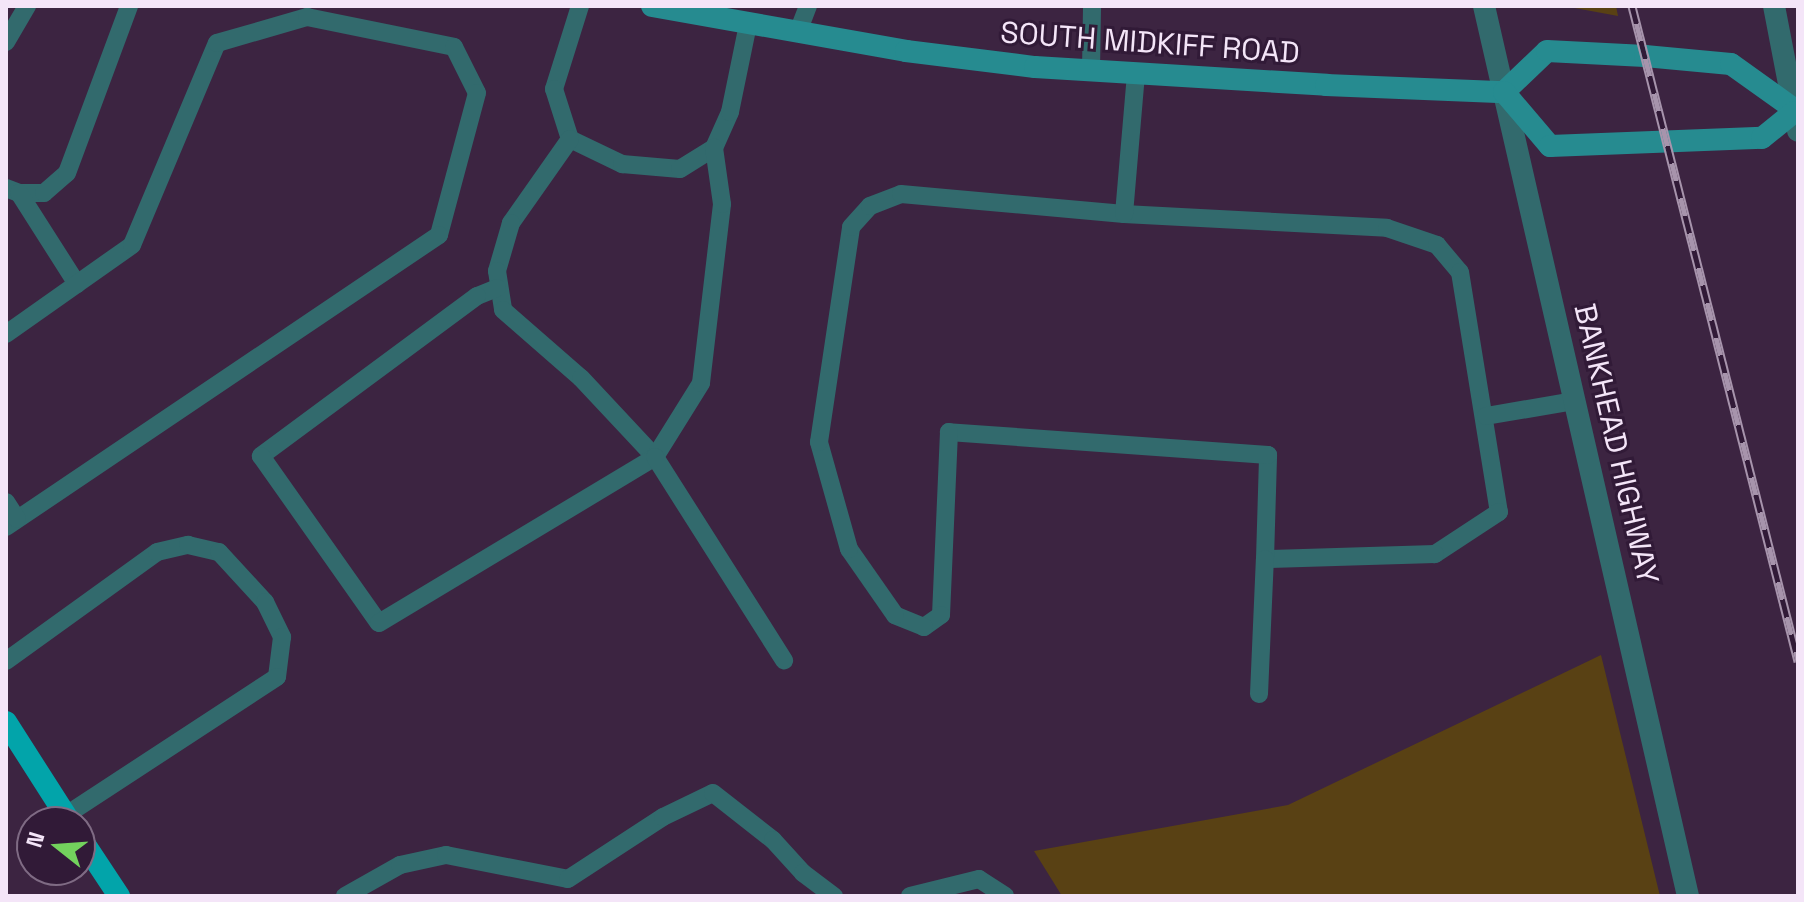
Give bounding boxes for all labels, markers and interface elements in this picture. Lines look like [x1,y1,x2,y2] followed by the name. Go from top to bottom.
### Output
[999,15,1301,71] street label: SOUTH MIDKIFF ROAD
[1566,300,1666,588] street label: BANKHEAD HIGHWAY
[16,806,96,886] north arrow
[19,828,51,851] text: N

